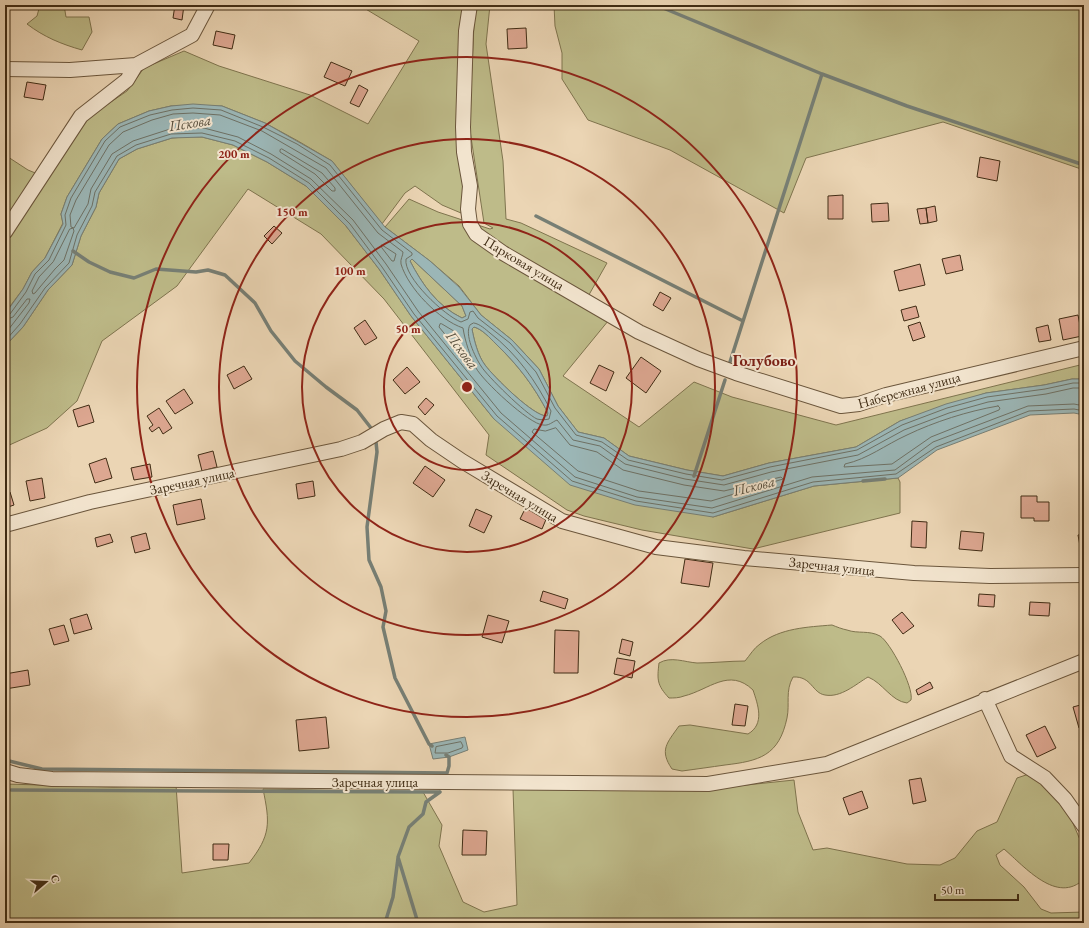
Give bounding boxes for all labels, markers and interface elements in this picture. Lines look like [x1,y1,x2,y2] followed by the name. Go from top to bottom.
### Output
[166,110,212,135] water label: Пскова
[218,146,250,162] text: 200 m
[276,204,308,220] text: 150 m
[480,232,568,294] street label: Парковая улица
[334,263,366,279] text: 100 m
[395,321,421,337] text: 50 m
[441,326,483,372] water label: Пскова
[733,350,796,371] district label: Голубово
[856,368,963,412] street label: Набережная улица
[460,380,474,394] centre of rings
[148,463,237,499] street label: Заречная улица
[478,466,562,526] street label: Заречная улица
[730,471,777,500] water label: Пскова
[788,553,876,580] street label: Заречная улица
[332,773,419,791] street label: Заречная улица
[26,862,66,902] north arrow
[48,873,63,885] text: С
[935,876,1018,902] scale bar
[941,882,965,898] text: 50 m

